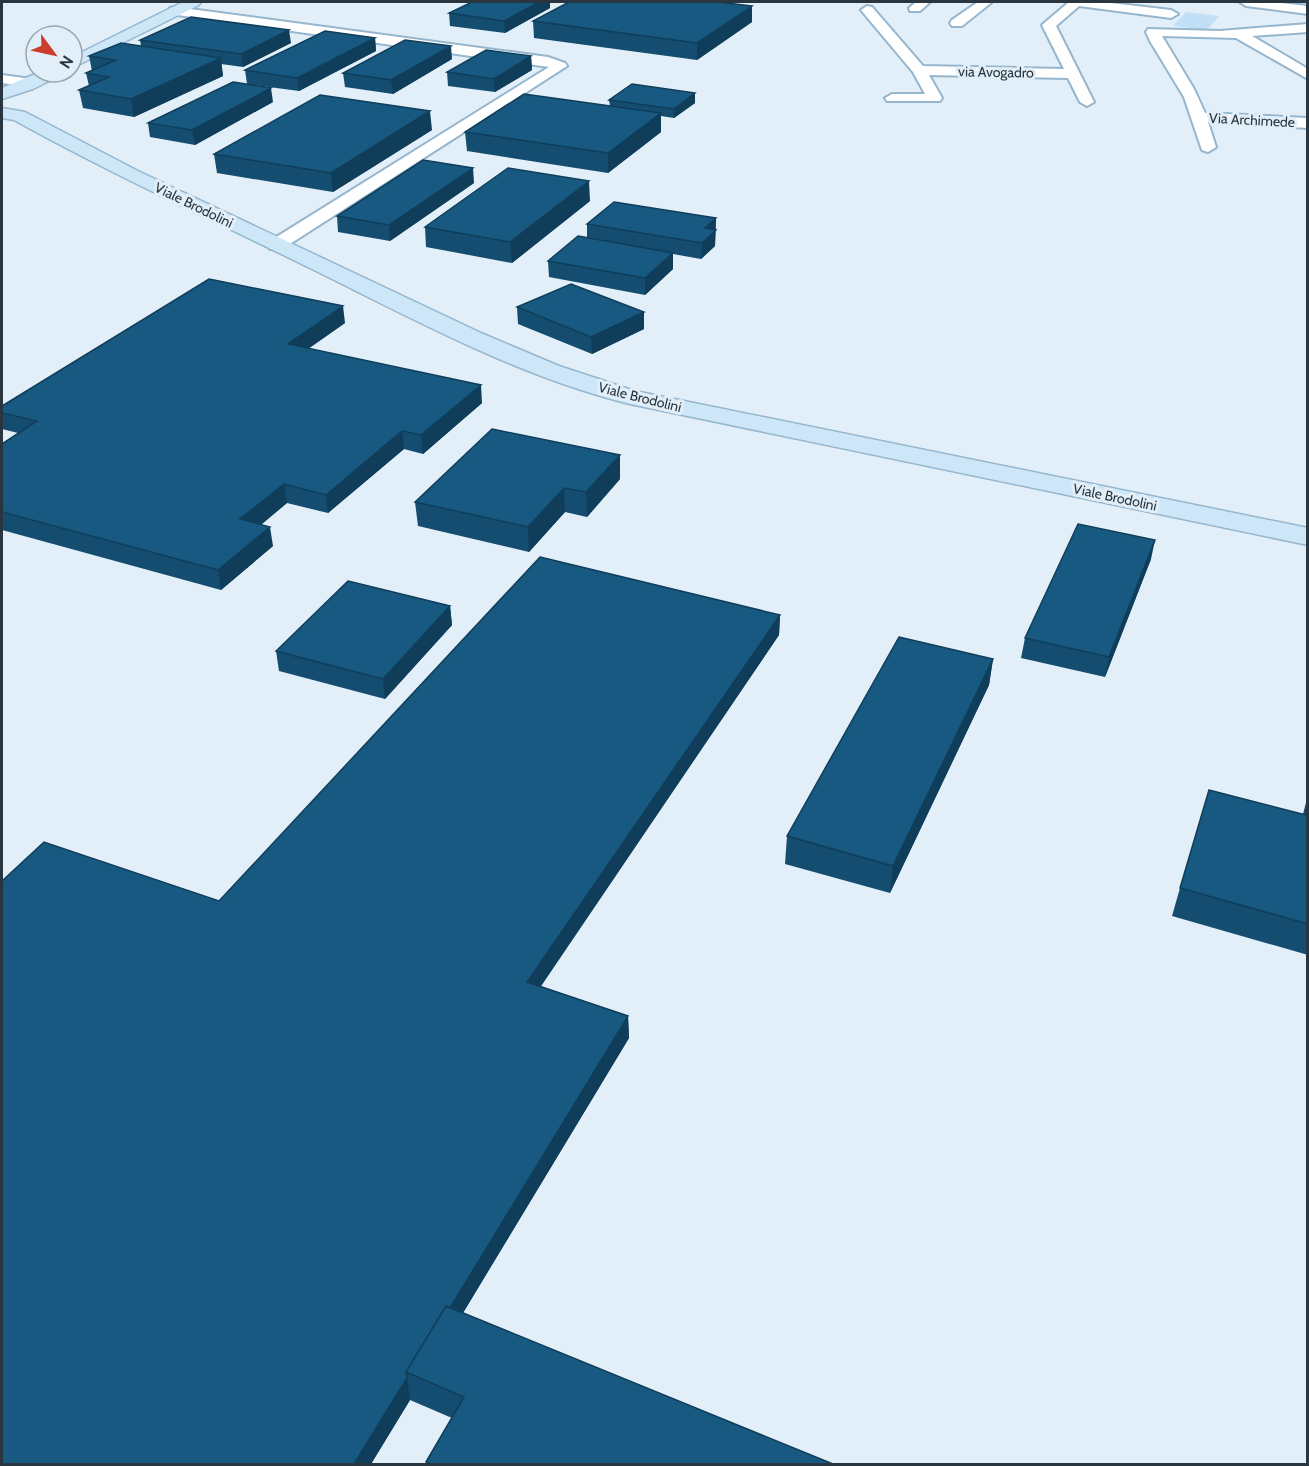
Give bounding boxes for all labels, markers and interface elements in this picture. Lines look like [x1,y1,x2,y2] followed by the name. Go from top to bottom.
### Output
[24,24,84,84] north arrow
[55,52,77,72] text: N
[958,62,1034,82] street label: via Avogadro
[1209,109,1295,131] street label: Via Archimede
[152,178,236,232] street label: Viale Brodolini
[597,378,684,416] street label: Viale Brodolini
[1071,479,1159,515] street label: Viale Brodolini

